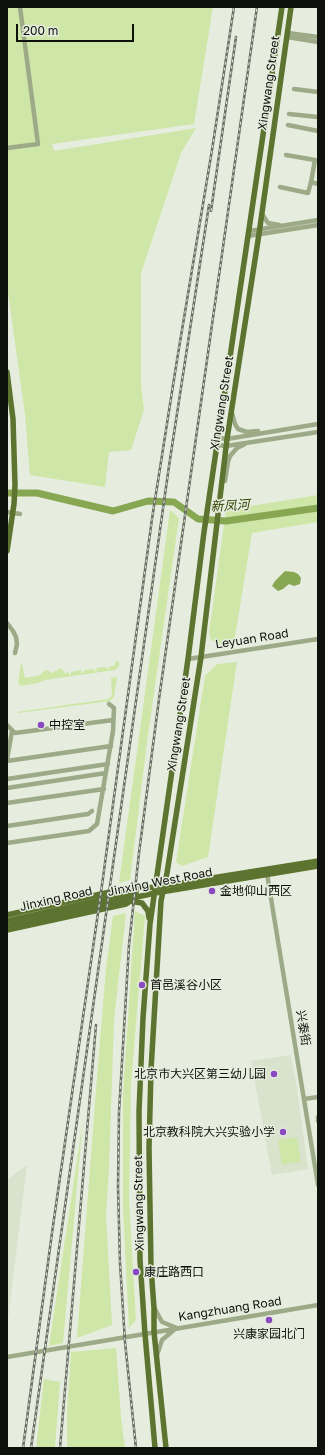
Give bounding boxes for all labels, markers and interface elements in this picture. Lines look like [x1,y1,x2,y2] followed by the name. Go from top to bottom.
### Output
[18,16,136,42] scale bar
[23,23,58,38] text: 200 m
[255,35,283,131] street label: Xingwang Street
[207,355,237,451] street label: Xingwang Street
[210,497,250,515] water label: 新凤河
[214,626,290,652] street label: Leyuan Road
[164,676,194,772] street label: Xingwang Street
[49,718,85,732] place label: 中控室
[36,720,46,730] marker: 中控室
[106,865,214,899] street label: Jinxing West Road
[18,884,94,914] street label: Jinxing Road
[220,884,292,898] place label: 金地仰山西区
[207,886,217,896] marker: 金地仰山西区
[150,978,222,992] place label: 首邑溪谷小区
[137,980,147,990] marker: 首邑溪谷小区
[293,1009,313,1047] street label: 兴泰街
[134,1067,266,1081] place label: 北京市大兴区第三幼儿园
[269,1069,279,1079] marker: 北京市大兴区第三幼儿园
[143,1125,275,1139] place label: 北京教科院大兴实验小学
[278,1127,288,1137] marker: 北京教科院大兴实验小学
[131,1155,147,1251] street label: Xingwang Street
[144,1265,204,1279] place label: 康庄路西口
[131,1267,141,1277] marker: 康庄路西口
[177,1294,283,1324] street label: Kangzhuang Road
[264,1315,274,1325] marker: 兴康家园北门
[233,1327,305,1341] place label: 兴康家园北门

